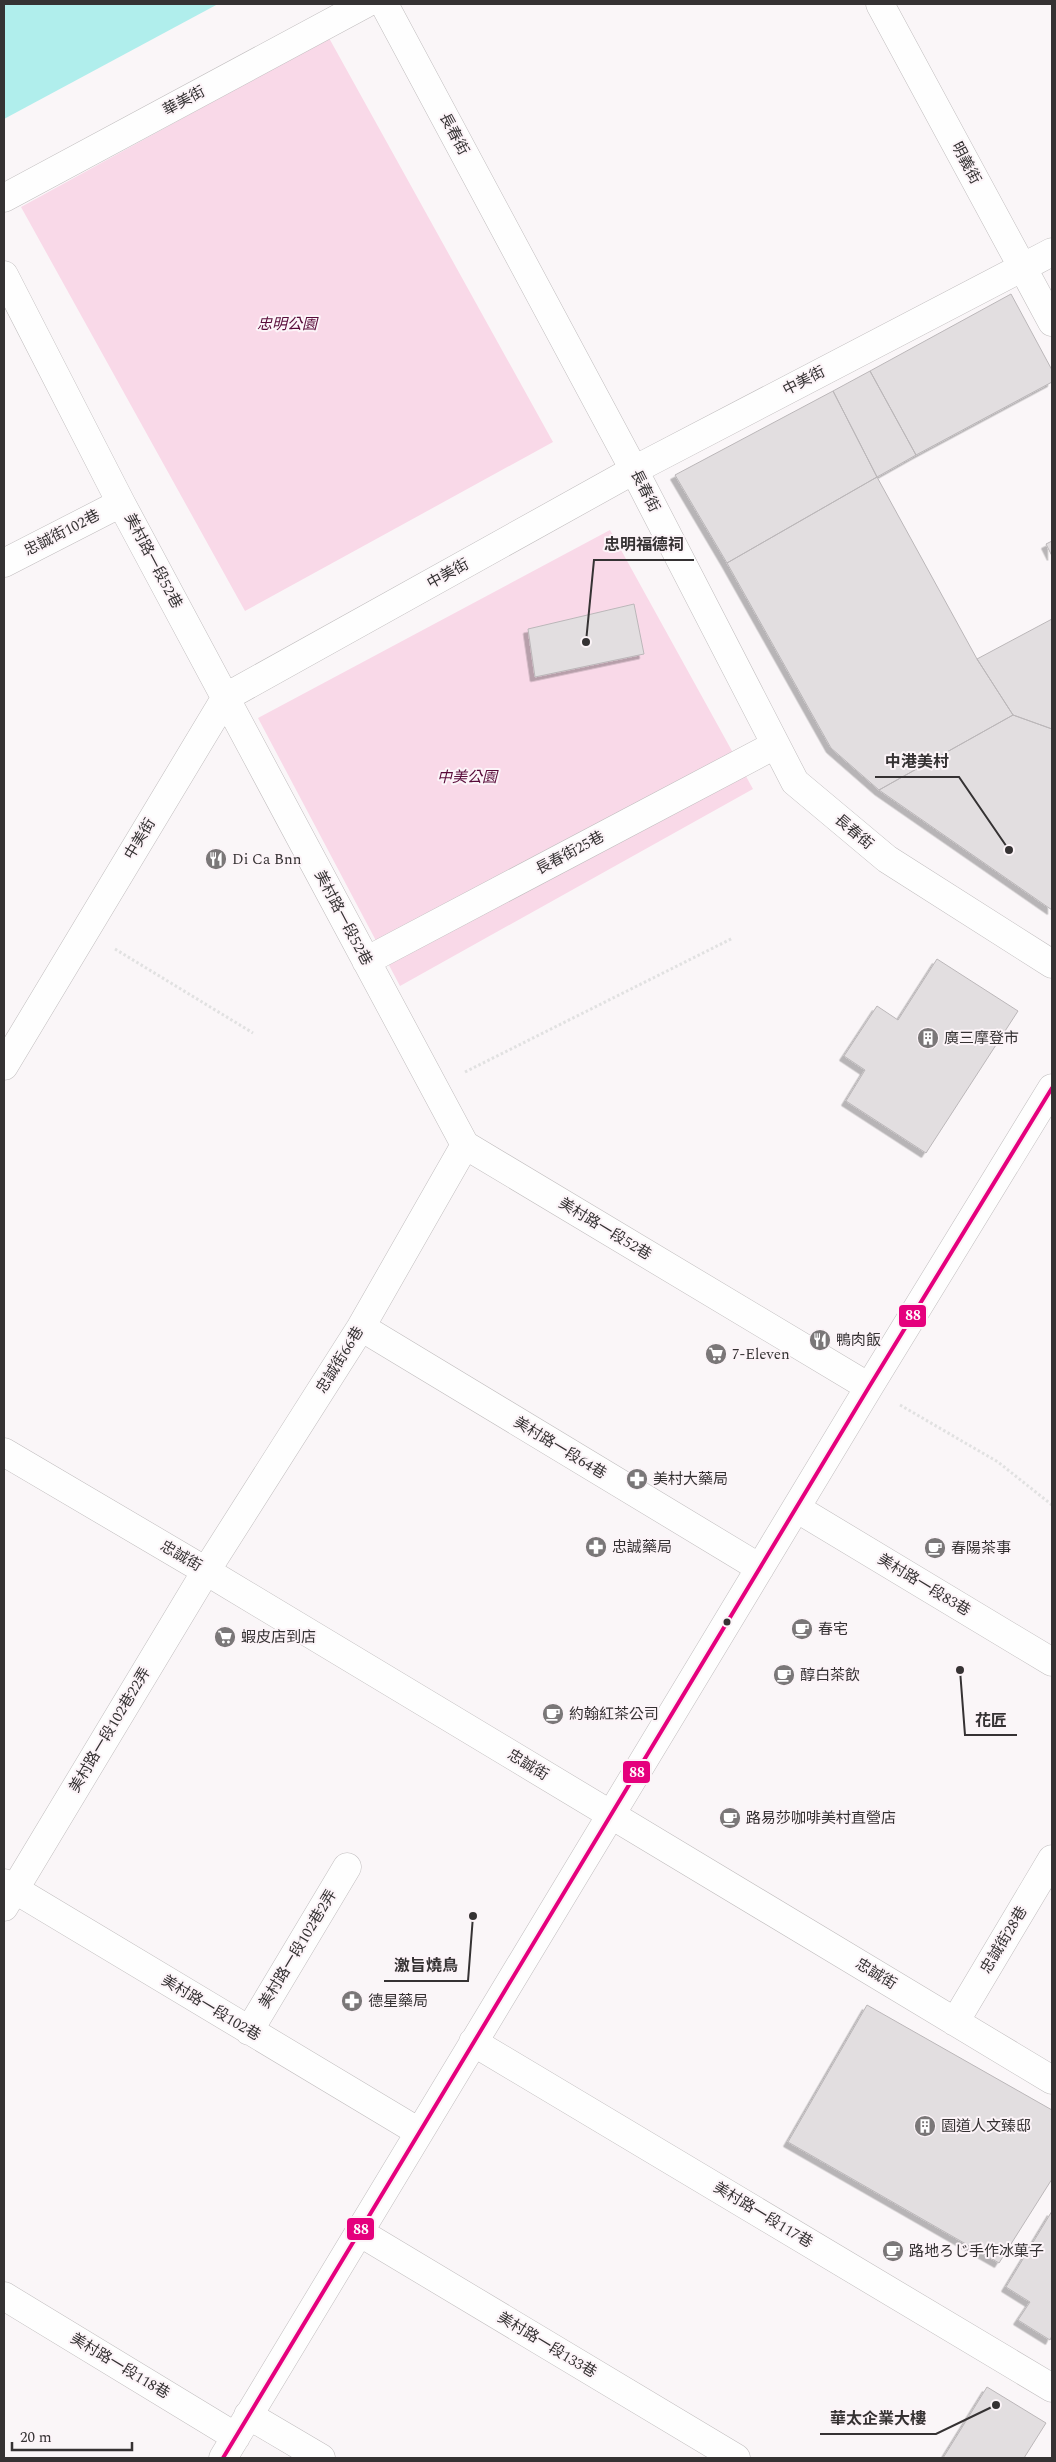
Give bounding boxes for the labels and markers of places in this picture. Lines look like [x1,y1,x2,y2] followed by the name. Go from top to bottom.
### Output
[594,529,694,560] callout: 忠明福德祠
[875,746,959,777] callout: 中港美村
[204,847,228,871] restaurant icon: Di Ca Bnn
[232,848,302,871] place label: Di Ca Bnn
[916,1026,940,1050] building icon: 廣三摩登市
[944,1027,1019,1050] place label: 廣三摩登市
[808,1328,832,1352] restaurant icon: 鴨肉飯
[836,1329,881,1352] place label: 鴨肉飯
[704,1342,728,1366] supermarket icon: 7-Eleven
[732,1343,790,1366] place label: 7-Eleven
[625,1467,649,1491] pharmacy icon: 美村大藥局
[653,1468,728,1491] place label: 美村大藥局
[584,1535,608,1559] pharmacy icon: 忠誠藥局
[612,1536,672,1559] place label: 忠誠藥局
[923,1536,947,1560] cafe icon: 春陽茶事
[951,1537,1011,1560] place label: 春陽茶事
[722,1617,732,1627] unlabelled marker
[790,1617,814,1641] cafe icon: 春宅
[818,1618,848,1641] place label: 春宅
[213,1625,237,1649] supermarket icon: 蝦皮店到店
[241,1626,316,1649] place label: 蝦皮店到店
[772,1663,796,1687] cafe icon: 醇白茶飲
[800,1664,860,1687] place label: 醇白茶飲
[541,1702,565,1726] cafe icon: 約翰紅茶公司
[569,1703,659,1726] place label: 約翰紅茶公司
[965,1704,1017,1735] callout: 花匠
[718,1806,742,1830] cafe icon: 路易莎咖啡美村直營店
[746,1807,896,1830] place label: 路易莎咖啡美村直營店
[384,1950,468,1981] callout: 激旨燒鳥
[340,1989,364,2013] pharmacy icon: 德星藥局
[368,1990,428,2013] place label: 德星藥局
[913,2114,937,2138] building icon: 園道人文臻邸
[941,2115,1031,2138] place label: 園道人文臻邸
[881,2239,905,2263] cafe icon: 路地ろじ手作冰菓子
[909,2240,1044,2263] place label: 路地ろじ手作冰菓子
[820,2403,936,2434] callout: 華太企業大樓

